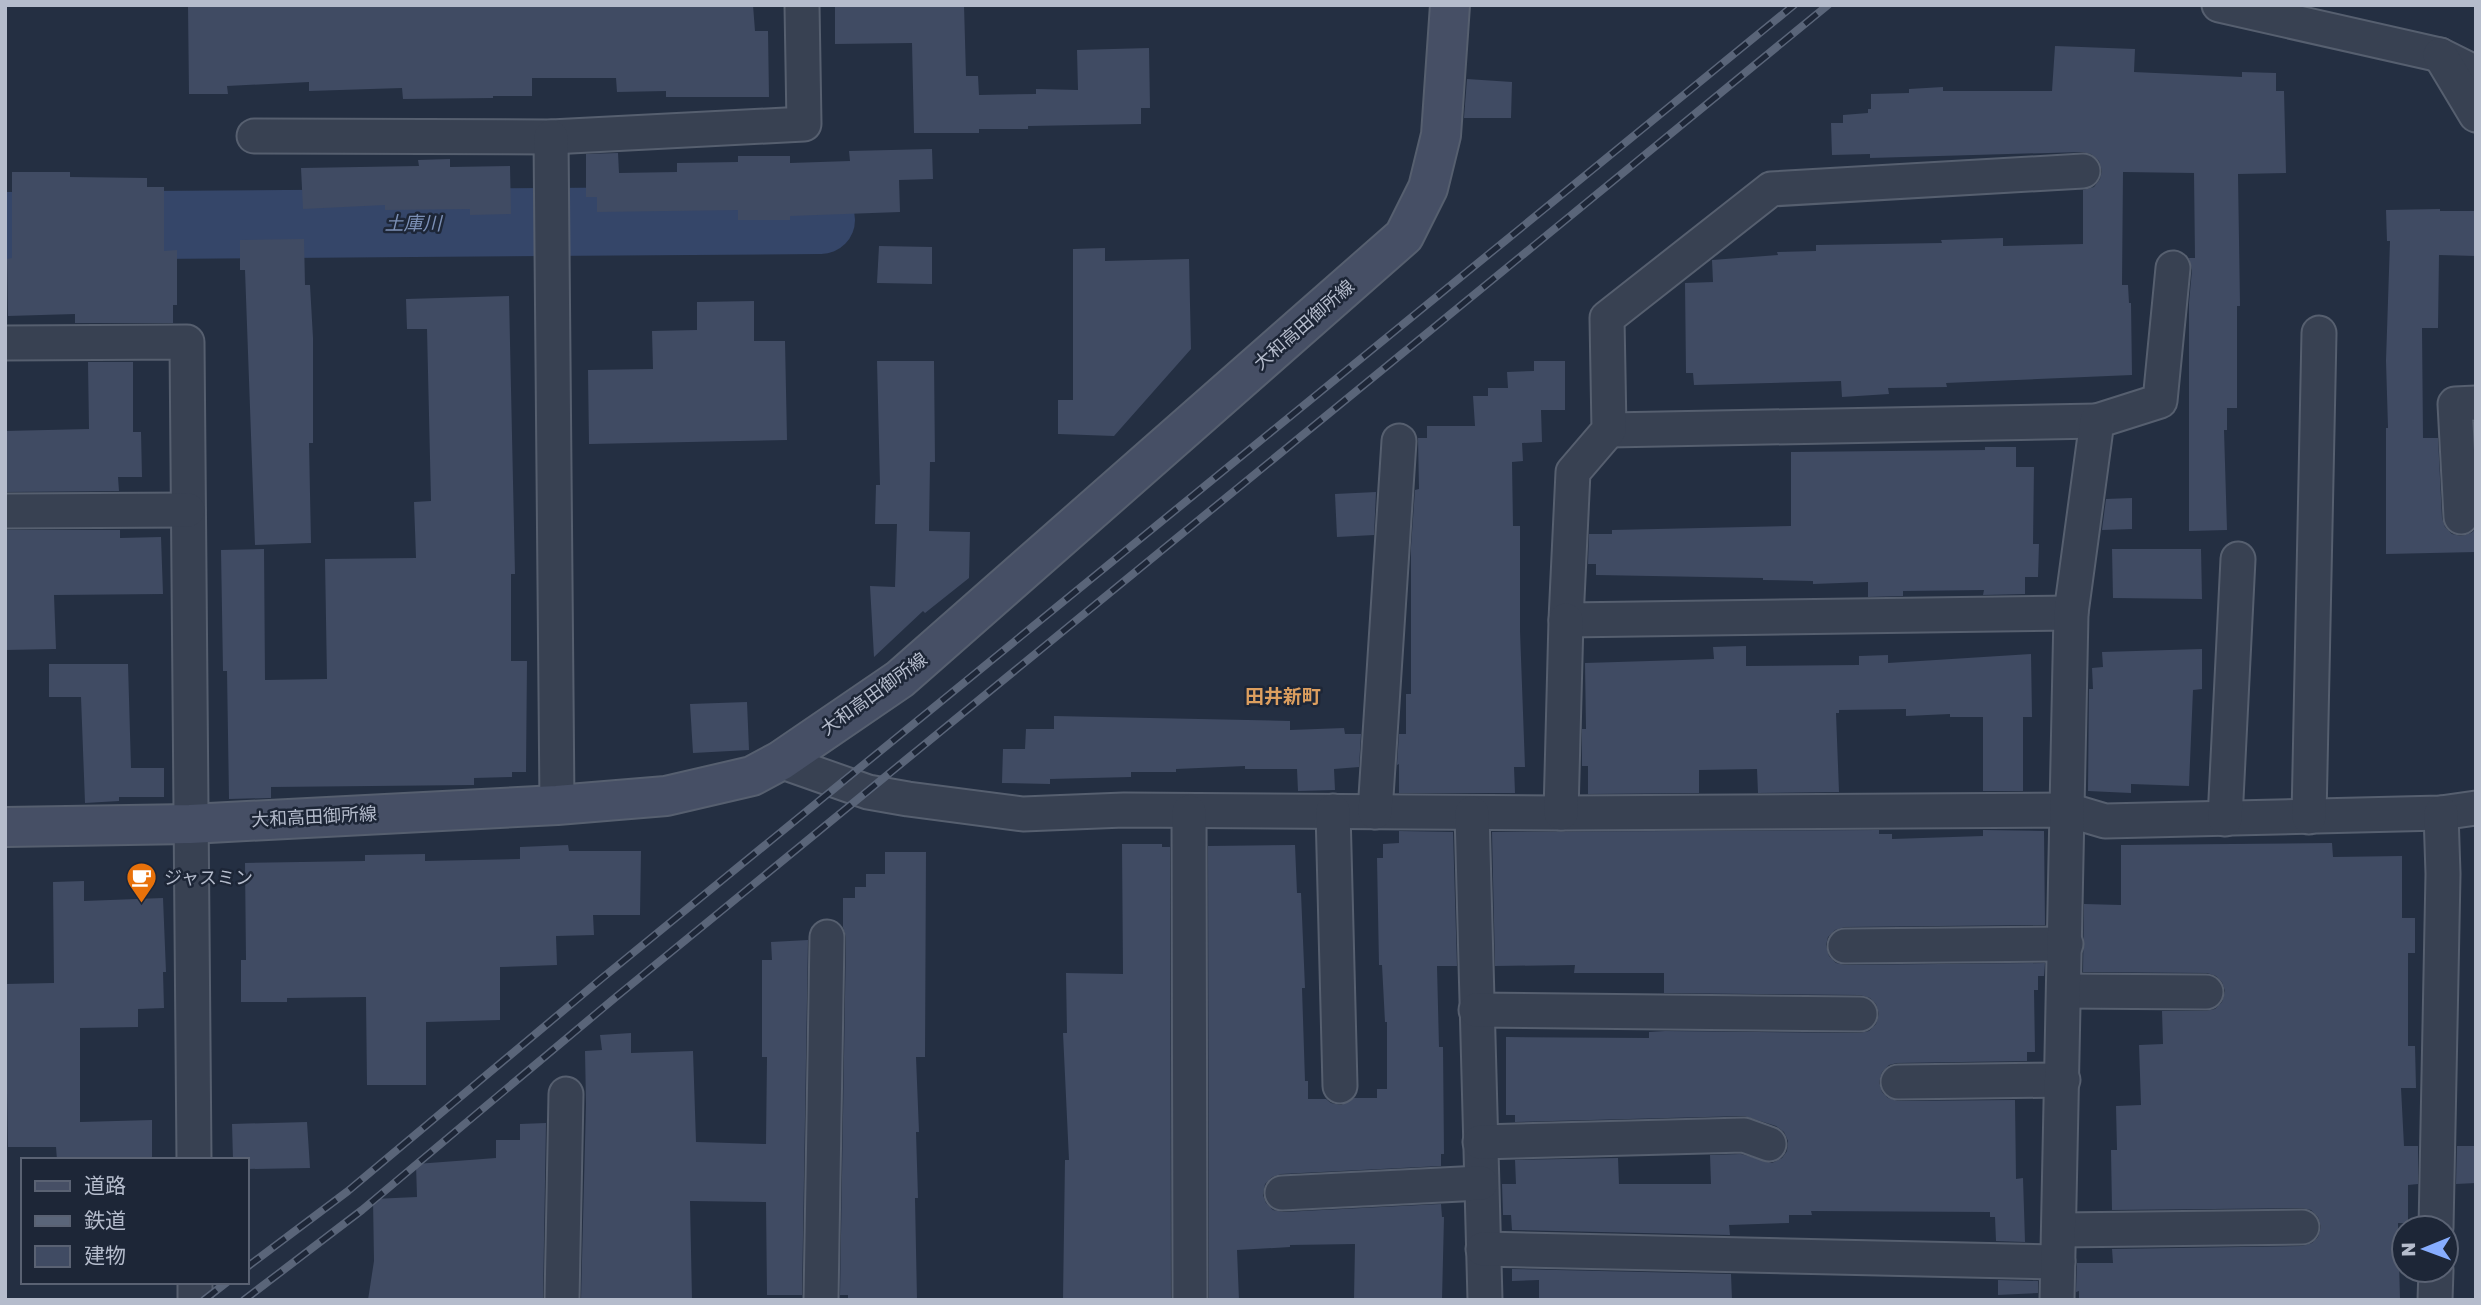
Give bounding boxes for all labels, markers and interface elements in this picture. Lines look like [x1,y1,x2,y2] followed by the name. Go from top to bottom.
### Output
[384,211,443,234] water label: 土庫川
[1249,275,1358,374] street label: 大和高田御所線
[816,647,931,739] street label: 大和高田御所線
[1245,684,1321,707] district label: 田井新町
[250,802,377,830] street label: 大和高田御所線
[124,861,158,905] cafe icon: ジャスミン
[164,866,253,888] place label: ジャスミン
[21,1158,248,1284] legend
[84,1172,126,1198] text: 道路
[84,1207,126,1233] text: 鉄道
[2390,1214,2460,1284] north arrow
[84,1242,126,1268] text: 建物
[2396,1242,2419,1257] text: N

